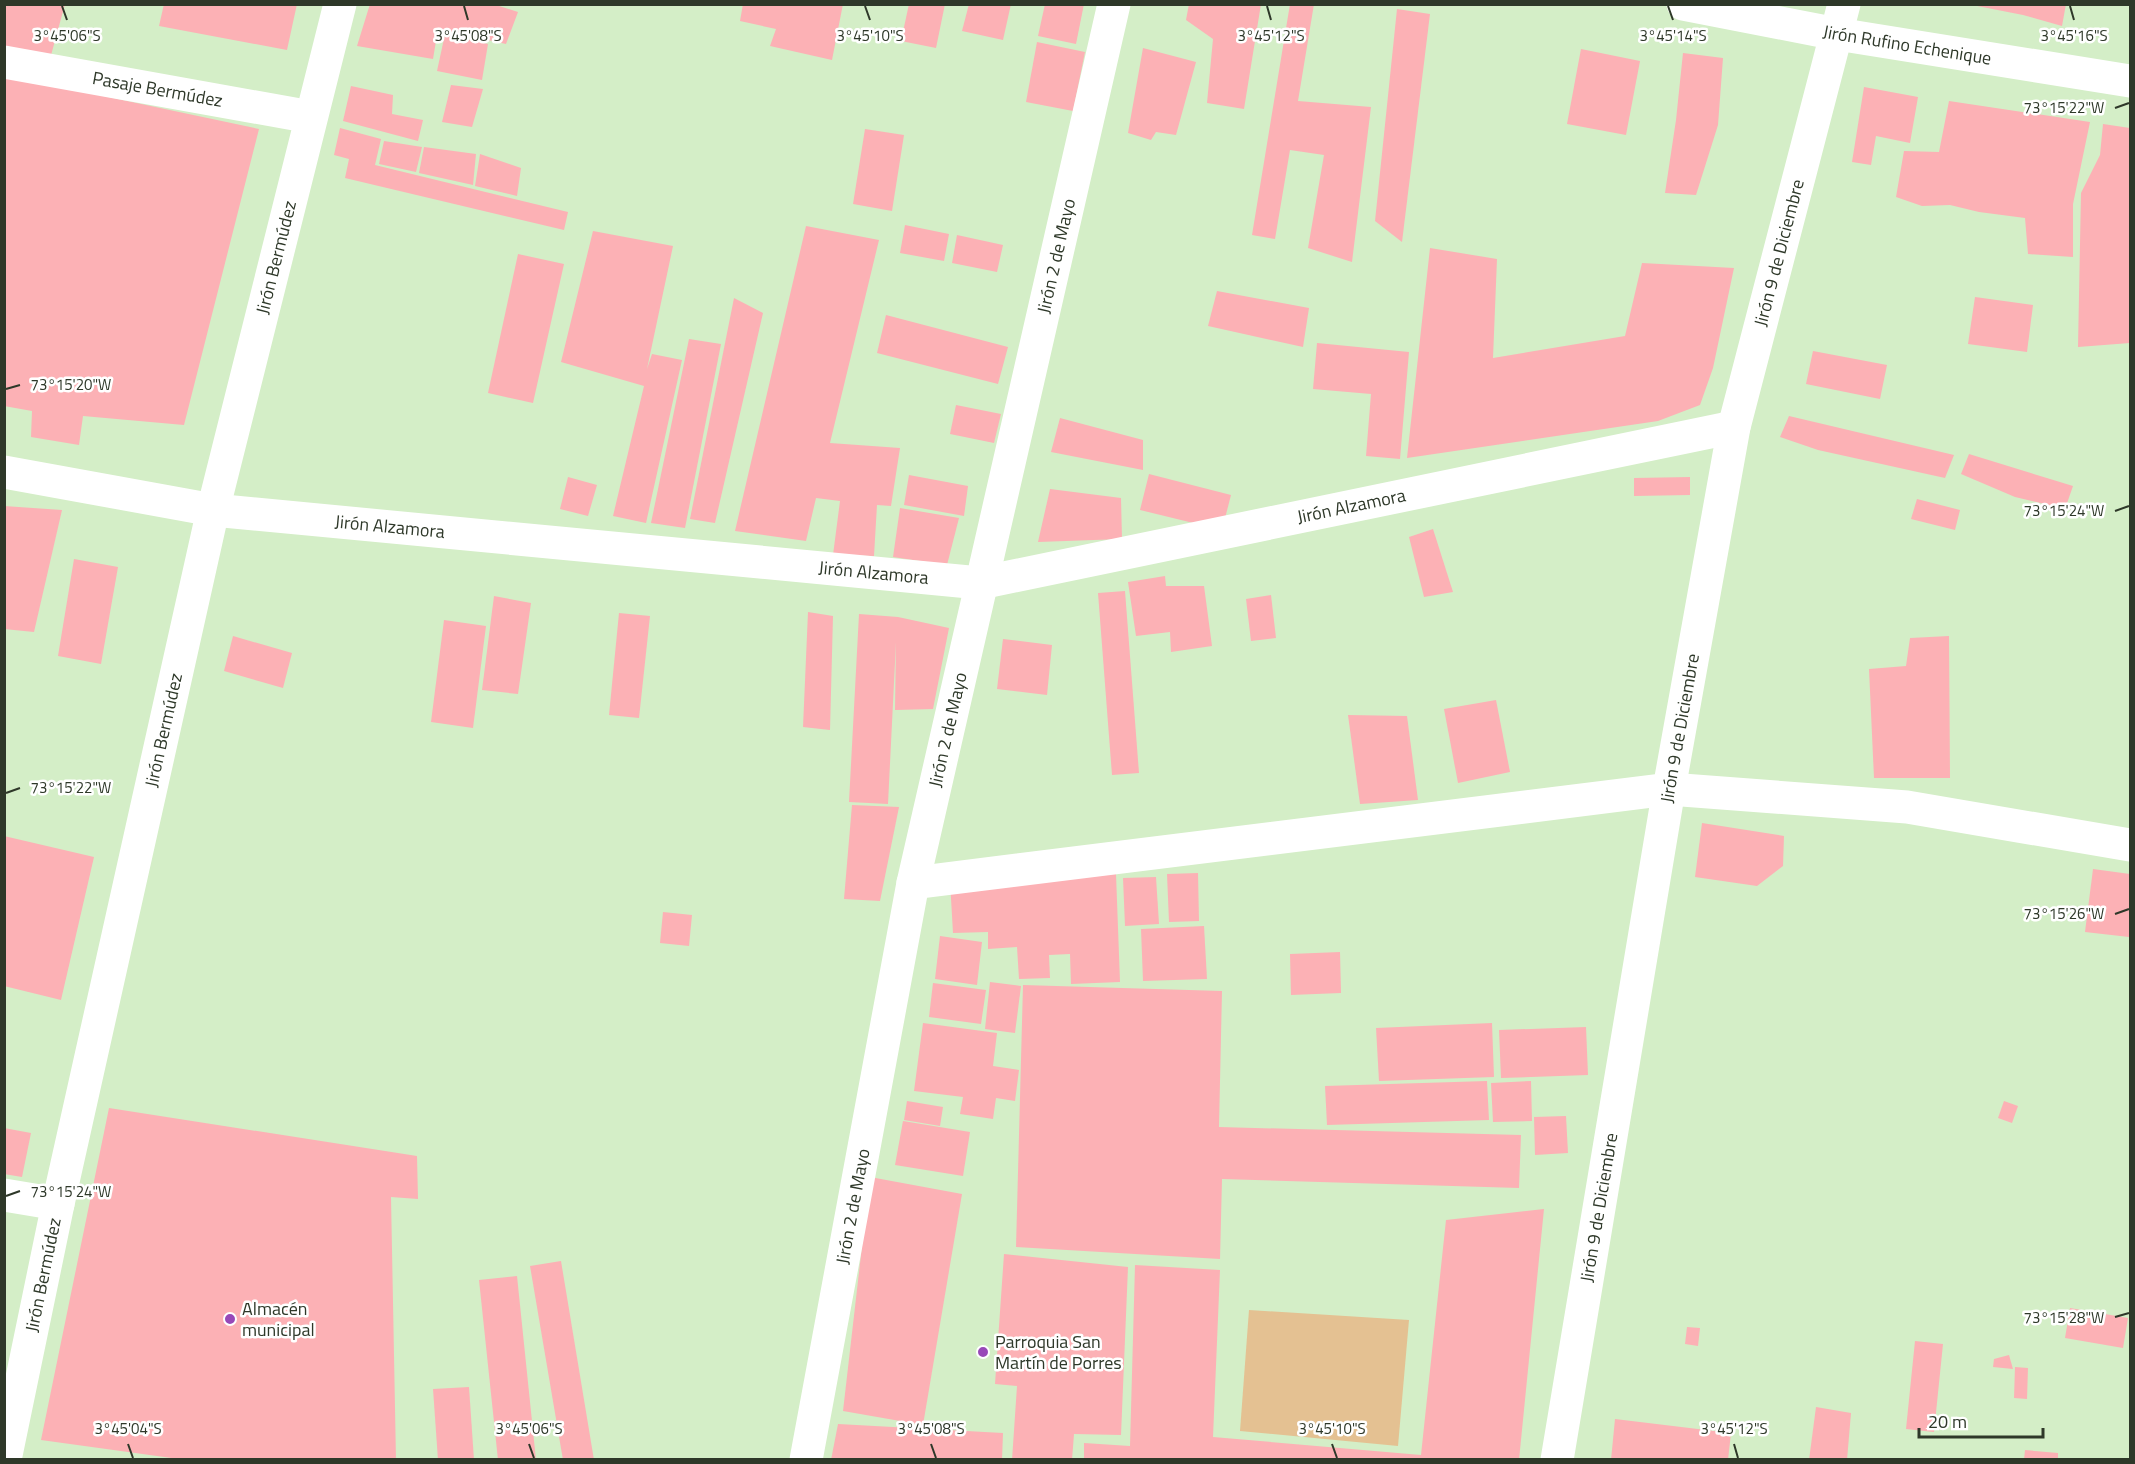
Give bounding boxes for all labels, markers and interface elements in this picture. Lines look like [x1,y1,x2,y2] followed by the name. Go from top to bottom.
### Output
[1821,18,1993,72] street label: Jirón Rufino Echenique
[33,24,101,47] text: 3°45'06"S
[434,24,502,47] text: 3°45'08"S
[836,24,904,47] text: 3°45'10"S
[1237,24,1305,47] text: 3°45'12"S
[1639,24,1707,47] text: 3°45'14"S
[2040,24,2108,47] text: 3°45'16"S
[90,64,225,114] street label: Pasaje Bermúdez
[2024,96,2104,119] text: 73°15'22"W
[1747,176,1811,329] street label: Jirón 9 de Diciembre
[1030,196,1082,316] street label: Jirón 2 de Mayo
[249,198,303,317] street label: Jirón Bermúdez
[31,373,111,396] text: 73°15'20"W
[1294,481,1408,530] street label: Jirón Alzamora
[2024,499,2104,522] text: 73°15'24"W
[334,508,446,545] street label: Jirón Alzamora
[817,554,930,591] street label: Jirón Alzamora
[1653,651,1706,805] street label: Jirón 9 de Diciembre
[138,670,189,790] street label: Jirón Bermúdez
[921,670,974,790] street label: Jirón 2 de Mayo
[31,776,111,799] text: 73°15'22"W
[2024,902,2104,925] text: 73°15'26"W
[1573,1131,1624,1284] street label: Jirón 9 de Diciembre
[829,1146,877,1266] street label: Jirón 2 de Mayo
[31,1180,111,1203] text: 73°15'24"W
[18,1215,68,1334] street label: Jirón Bermúdez
[242,1295,315,1343] place label: Almacén municipal
[2024,1306,2104,1329] text: 73°15'28"W
[223,1312,237,1326] marker: Almacén municipal
[995,1328,1122,1376] place label: Parroquia San Martín de Porres
[976,1345,990,1359] marker: Parroquia San Martín de Porres
[1919,1401,2044,1439] scale bar
[1928,1408,1967,1435] text: 20 m
[94,1417,162,1440] text: 3°45'04"S
[495,1417,563,1440] text: 3°45'06"S
[897,1417,965,1440] text: 3°45'08"S
[1298,1417,1366,1440] text: 3°45'10"S
[1700,1417,1768,1440] text: 3°45'12"S

